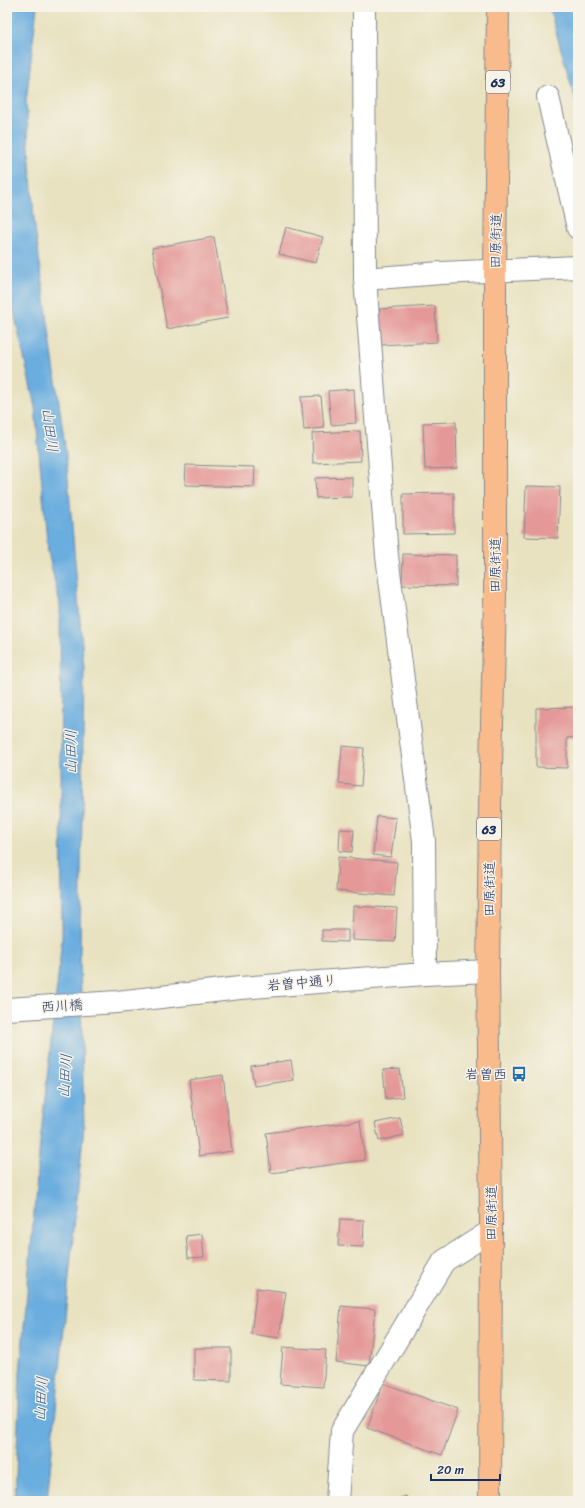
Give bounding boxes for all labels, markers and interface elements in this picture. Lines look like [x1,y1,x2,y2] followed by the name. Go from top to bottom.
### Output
[486,71,510,93] road number: 63
[483,213,509,269] street label: 田原街道
[34,406,66,454] water label: 山田川
[483,537,508,593] street label: 田原街道
[58,729,84,775] water label: 山田川
[477,818,501,840] road number: 63
[477,861,502,917] street label: 田原街道
[266,967,338,999] street label: 岩曽中通り
[40,992,84,1020] street label: 西川橋
[51,1053,79,1099] water label: 山田川
[465,1062,507,1087] place label: 岩曽西
[510,1065,528,1083] bus stop icon: 岩曽西
[479,1185,504,1241] street label: 田原街道
[26,1376,56,1422] water label: 山田川
[431,1456,500,1482] scale bar
[437,1459,464,1481] text: 20 m

